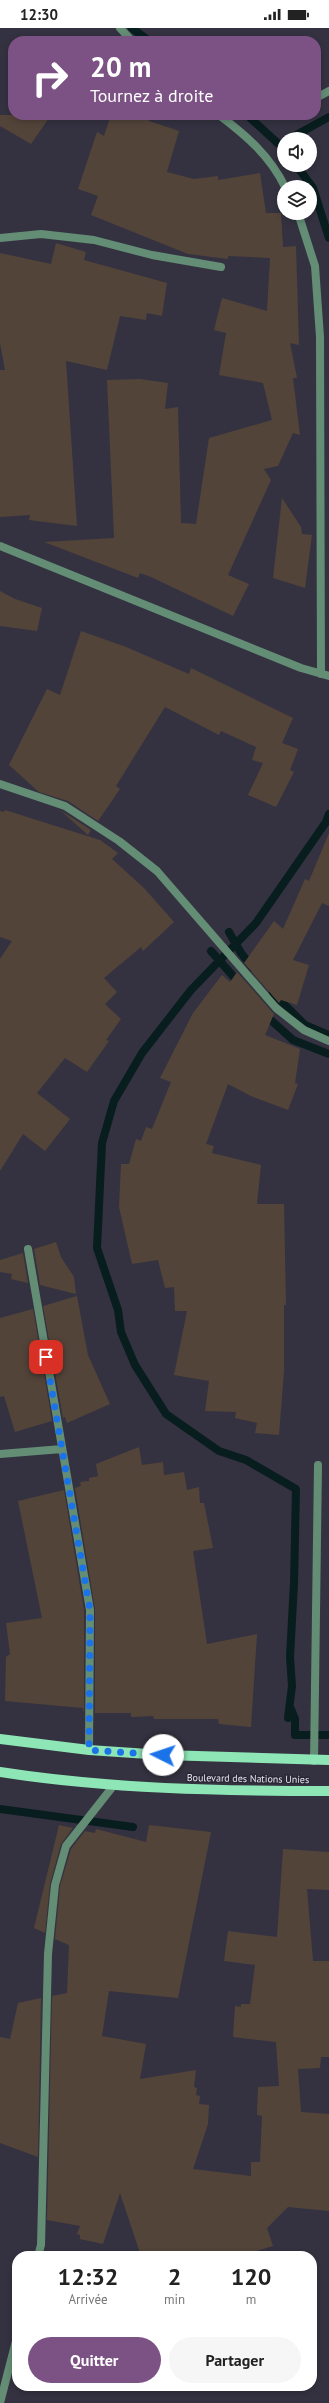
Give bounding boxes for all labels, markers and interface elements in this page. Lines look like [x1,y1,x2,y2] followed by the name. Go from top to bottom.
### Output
[20,5,58,24] text: 12:30
[90,48,151,85] text: 20 m
[24,52,76,104] icon: right
[90,84,213,107] text: Tournez à droite
[277,132,317,220] map controls
[277,132,317,172] button: sound
[277,180,317,220] button: layers
[29,1340,63,1374] pin
[35,1346,57,1368] icon: arrive
[142,1734,184,1776] position arrow
[187,1771,309,1786] street label: Boulevard des Nations Unies
[58,2261,118,2292] text: 12:32
[168,2261,181,2292] text: 2
[231,2261,271,2292] text: 120
[68,2291,108,2308] text: Arrivée
[164,2291,185,2308] text: min
[246,2291,256,2308] text: m
[28,2337,161,2383] button: Quitter
[169,2337,301,2383] button: Partager

